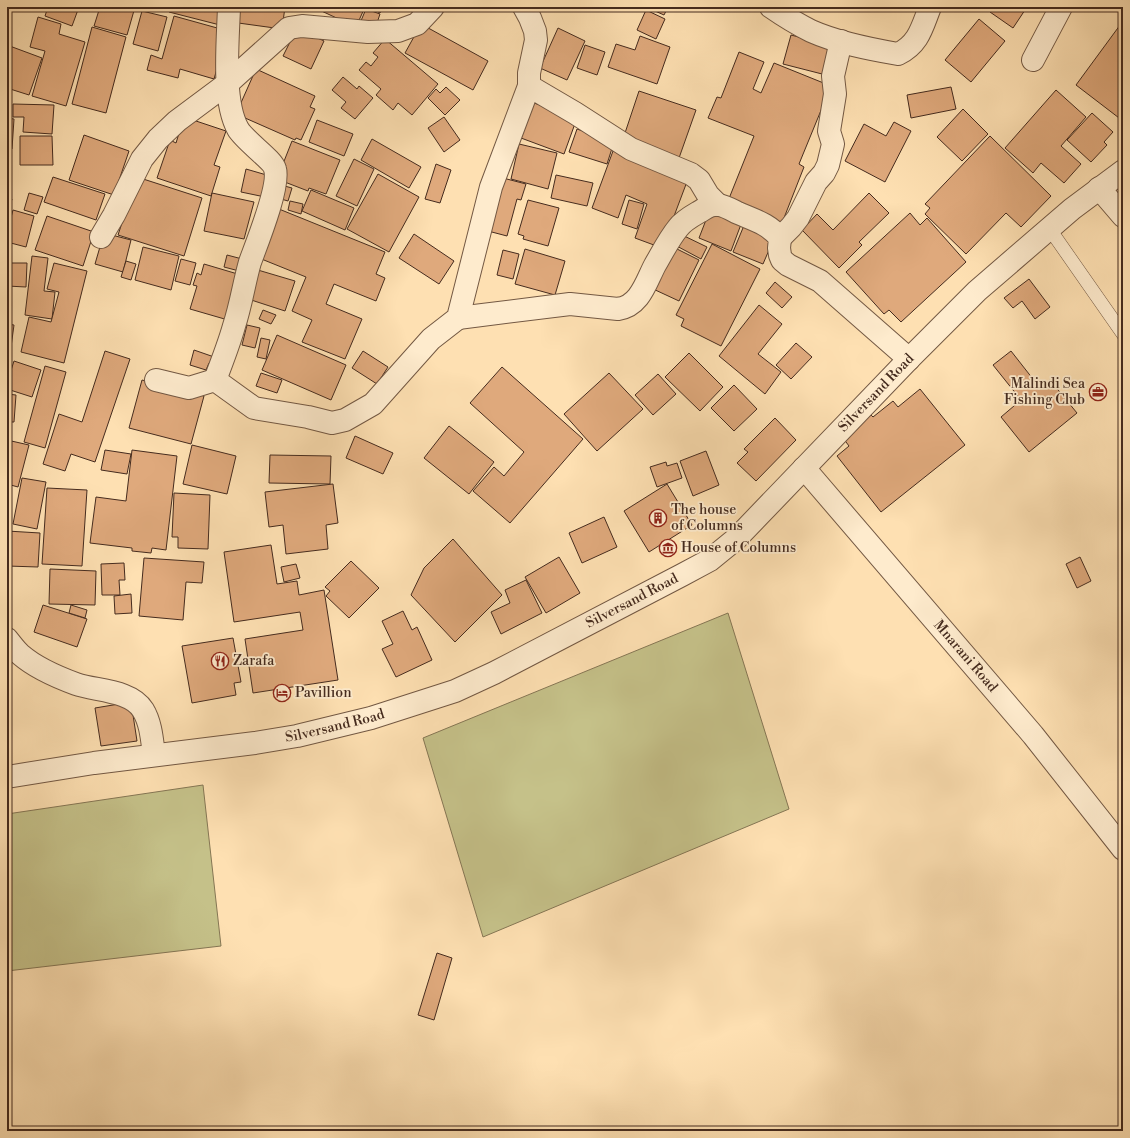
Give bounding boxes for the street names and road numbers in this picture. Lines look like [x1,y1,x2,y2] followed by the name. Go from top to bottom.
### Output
[835,350,918,436] street label: Silversand Road
[583,570,681,633] street label: Silversand Road
[930,616,1001,696] street label: Mnarani Road
[284,705,387,747] street label: Silversand Road

